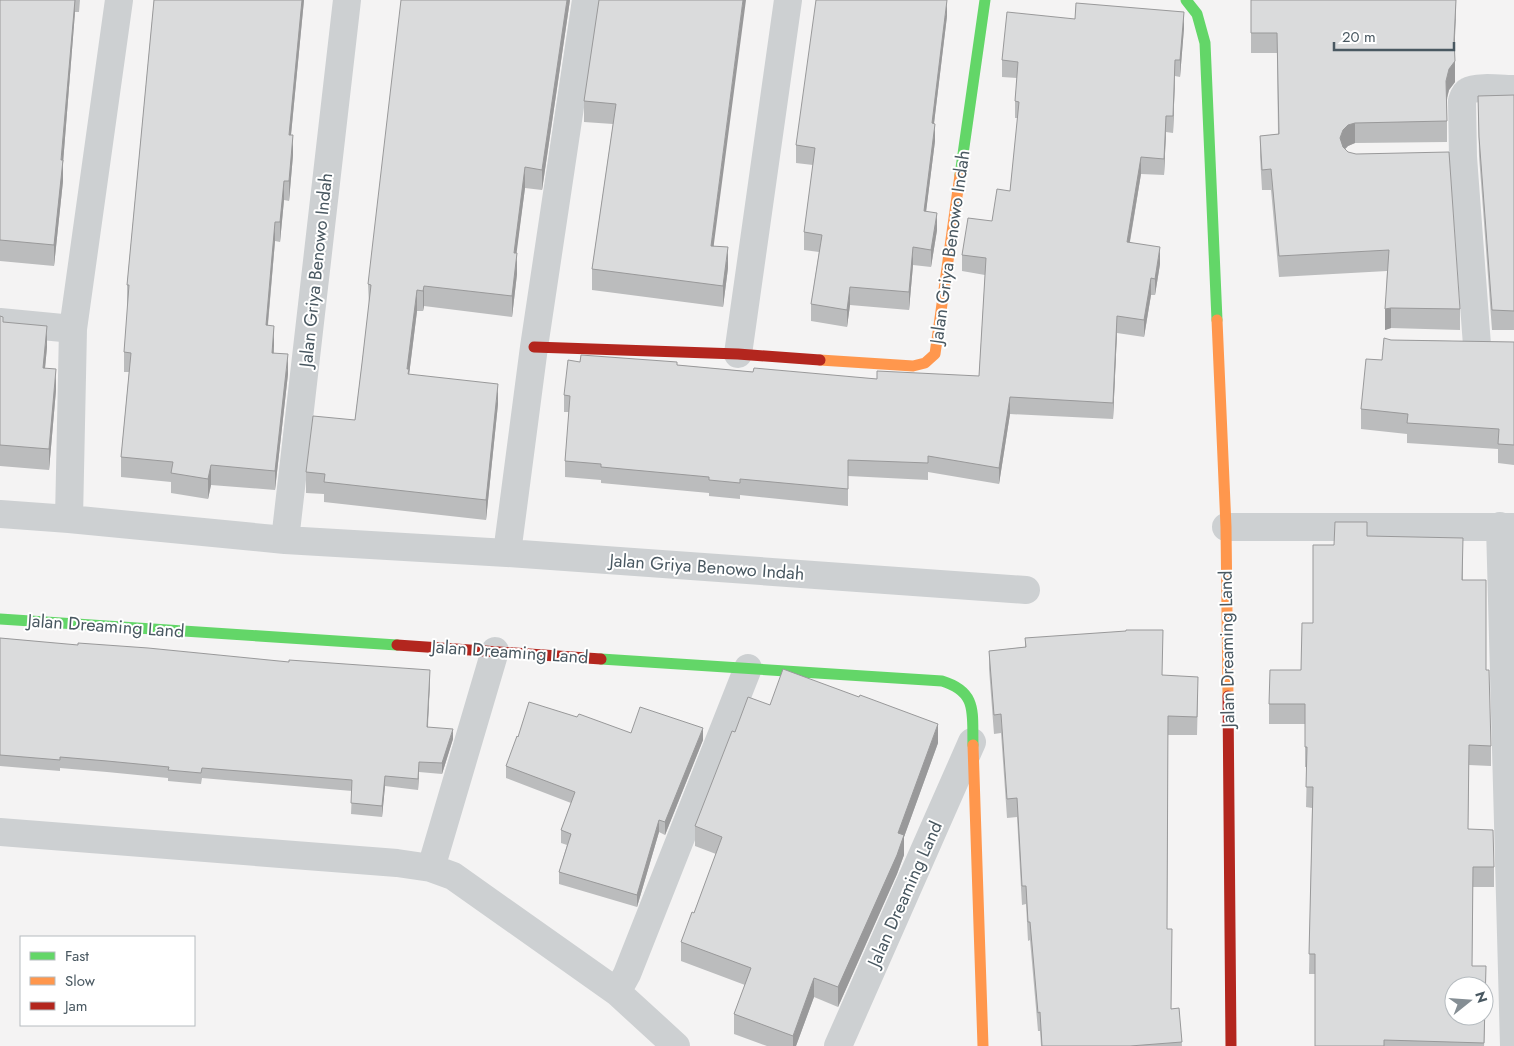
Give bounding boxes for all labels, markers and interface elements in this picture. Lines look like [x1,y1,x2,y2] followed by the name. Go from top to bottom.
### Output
[1334,20,1454,52] scale bar
[1342,26,1376,48] text: 20 m
[923,149,976,347] street label: Jalan Griya Benowo Indah
[293,172,339,370] street label: Jalan Griya Benowo Indah
[607,547,805,587] street label: Jalan Griya Benowo Indah
[1213,570,1241,730] street label: Jalan Dreaming Land
[25,607,185,644] street label: Jalan Dreaming Land
[429,633,589,670] street label: Jalan Dreaming Land
[860,817,949,973] street label: Jalan Dreaming Land
[20,936,195,1026] legend
[65,945,89,967] text: Fast
[65,970,96,992] text: Slow
[1444,976,1494,1026] north arrow
[1470,989,1493,1005] text: N
[63,995,88,1017] text: Jam

